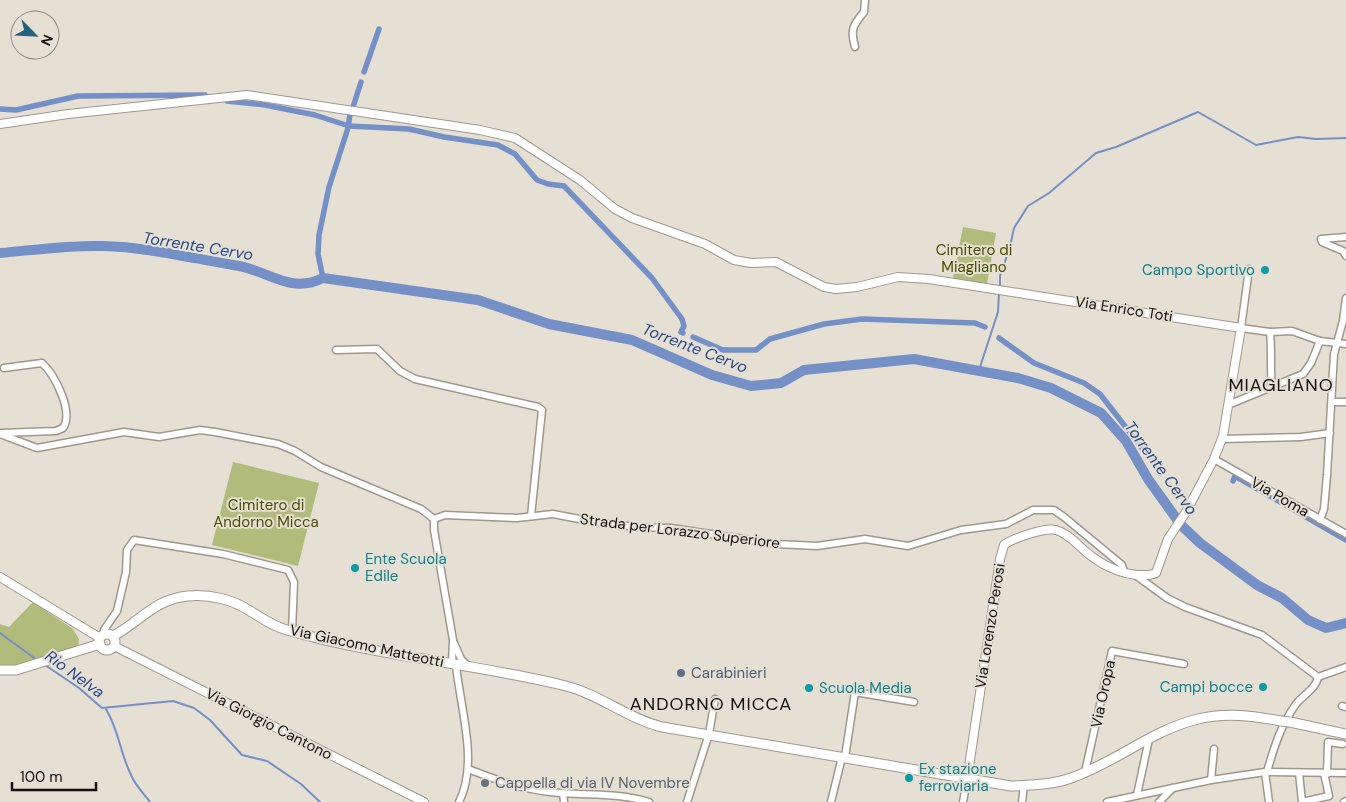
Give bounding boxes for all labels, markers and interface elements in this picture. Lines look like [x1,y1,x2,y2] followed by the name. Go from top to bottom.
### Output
[10,10,60,60] north arrow
[37,32,57,49] text: N
[141,227,255,265] water label: Torrente Cervo
[936,240,1012,277] park label: Cimitero di Miagliano
[1142,260,1255,280] place label: Campo Sportivo
[1259,264,1271,276] marker: Campo Sportivo
[1074,291,1174,327] street label: Via Enrico Toti
[639,318,751,378] water label: Torrente Cervo
[1228,373,1334,397] district label: MIAGLIANO
[1120,417,1202,519] water label: Torrente Cervo
[1247,472,1313,522] street label: Via Poma
[213,495,319,532] park label: Cimitero di Andorno Micca
[579,509,781,553] street label: Strada per Lorazzo Superiore
[365,549,447,586] place label: Ente Scuola Edile
[349,562,361,574] marker: Ente Scuola Edile
[970,562,1010,690] street label: Via Lorenzo Perosi
[288,620,446,672] street label: Via Giacomo Matteotti
[41,645,109,703] water label: Rio Nelva
[1086,658,1120,730] street label: Via Oropa
[691,663,767,683] place label: Carabinieri
[675,667,687,679] marker: Carabinieri
[1160,677,1253,697] place label: Campi bocce
[819,678,912,698] place label: Scuola Media
[1257,681,1269,693] marker: Campi bocce
[803,682,815,694] marker: Scuola Media
[202,683,336,765] street label: Via Giorgio Cantono
[630,692,792,716] district label: ANDORNO MICCA
[919,759,997,796] place label: Ex stazione ferroviaria
[12,760,96,792] scale bar
[20,767,63,787] text: 100 m
[903,772,915,784] marker: Ex stazione ferroviaria
[495,773,690,793] place label: Cappella di via IV Novembre
[479,777,491,789] marker: Cappella di via IV Novembre

